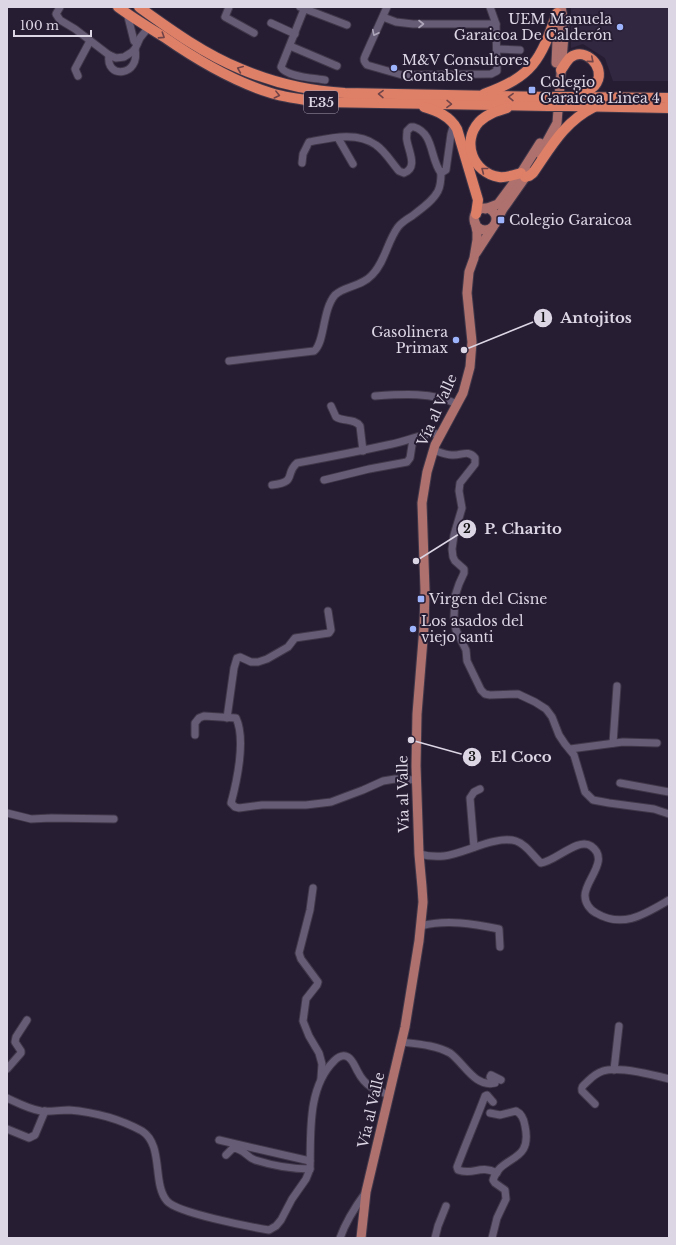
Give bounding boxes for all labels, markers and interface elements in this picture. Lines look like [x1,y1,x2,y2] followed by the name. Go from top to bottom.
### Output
[454,10,612,44] place label: UEM Manuela Garaicoa De Calderón
[14,12,91,38] scale bar
[20,18,59,33] text: 100 m
[418,20,424,28] one-way arrow
[615,22,625,32] marker: UEM Manuela Garaicoa De Calderón
[372,29,380,37] one-way arrow
[158,31,165,39] one-way arrow
[402,51,529,85] place label: M&V Consultores Contables
[586,56,594,63] one-way arrow
[389,63,399,73] marker: M&V Consultores Contables
[237,65,244,73] one-way arrow
[540,73,660,107] place label: Colegio Garaicoa Linea 4
[527,85,537,95] marker: Colegio Garaicoa Linea 4
[274,90,281,98] one-way arrow
[378,90,384,98] one-way arrow
[304,91,338,113] road number: E35
[508,92,514,101] one-way arrow
[446,100,452,108] one-way arrow
[482,168,489,175] one-way arrow
[509,211,632,229] place label: Colegio Garaicoa
[496,215,506,225] marker: Colegio Garaicoa
[533,304,640,331] callout: Antojitos
[559,308,632,327] text: Antojitos
[540,310,546,325] text: 1
[371,323,448,357] place label: Gasolinera Primax
[451,335,461,345] marker: Gasolinera Primax
[413,371,461,450] street label: Vía al Valle
[457,515,570,542] callout: P. Charito
[484,519,562,538] text: P. Charito
[463,521,471,536] text: 2
[428,590,547,608] place label: Virgen del Cisne
[416,594,426,604] marker: Virgen del Cisne
[421,612,524,646] place label: Los asados del viejo santi
[408,624,418,634] marker: Los asados del viejo santi
[462,743,560,770] callout: El Coco
[490,747,552,766] text: El Coco
[468,749,476,764] text: 3
[393,755,413,834] street label: Vía al Valle
[353,1070,388,1151] street label: Vía al Valle

